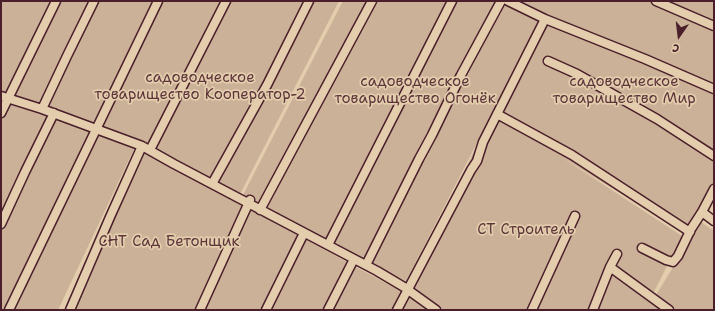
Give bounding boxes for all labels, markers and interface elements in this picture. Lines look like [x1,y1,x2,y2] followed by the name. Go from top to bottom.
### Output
[659,16,699,56] north arrow
[671,40,681,56] text: С
[94,69,306,104] park label: садоводческое товарищество Кооператор-2
[334,73,496,108] park label: садоводческое товарищество Огонёк
[552,73,696,108] park label: садоводческое товарищество Мир
[477,221,575,239] park label: СТ Строитель
[99,233,239,251] park label: СНТ Сад Бетонщик

